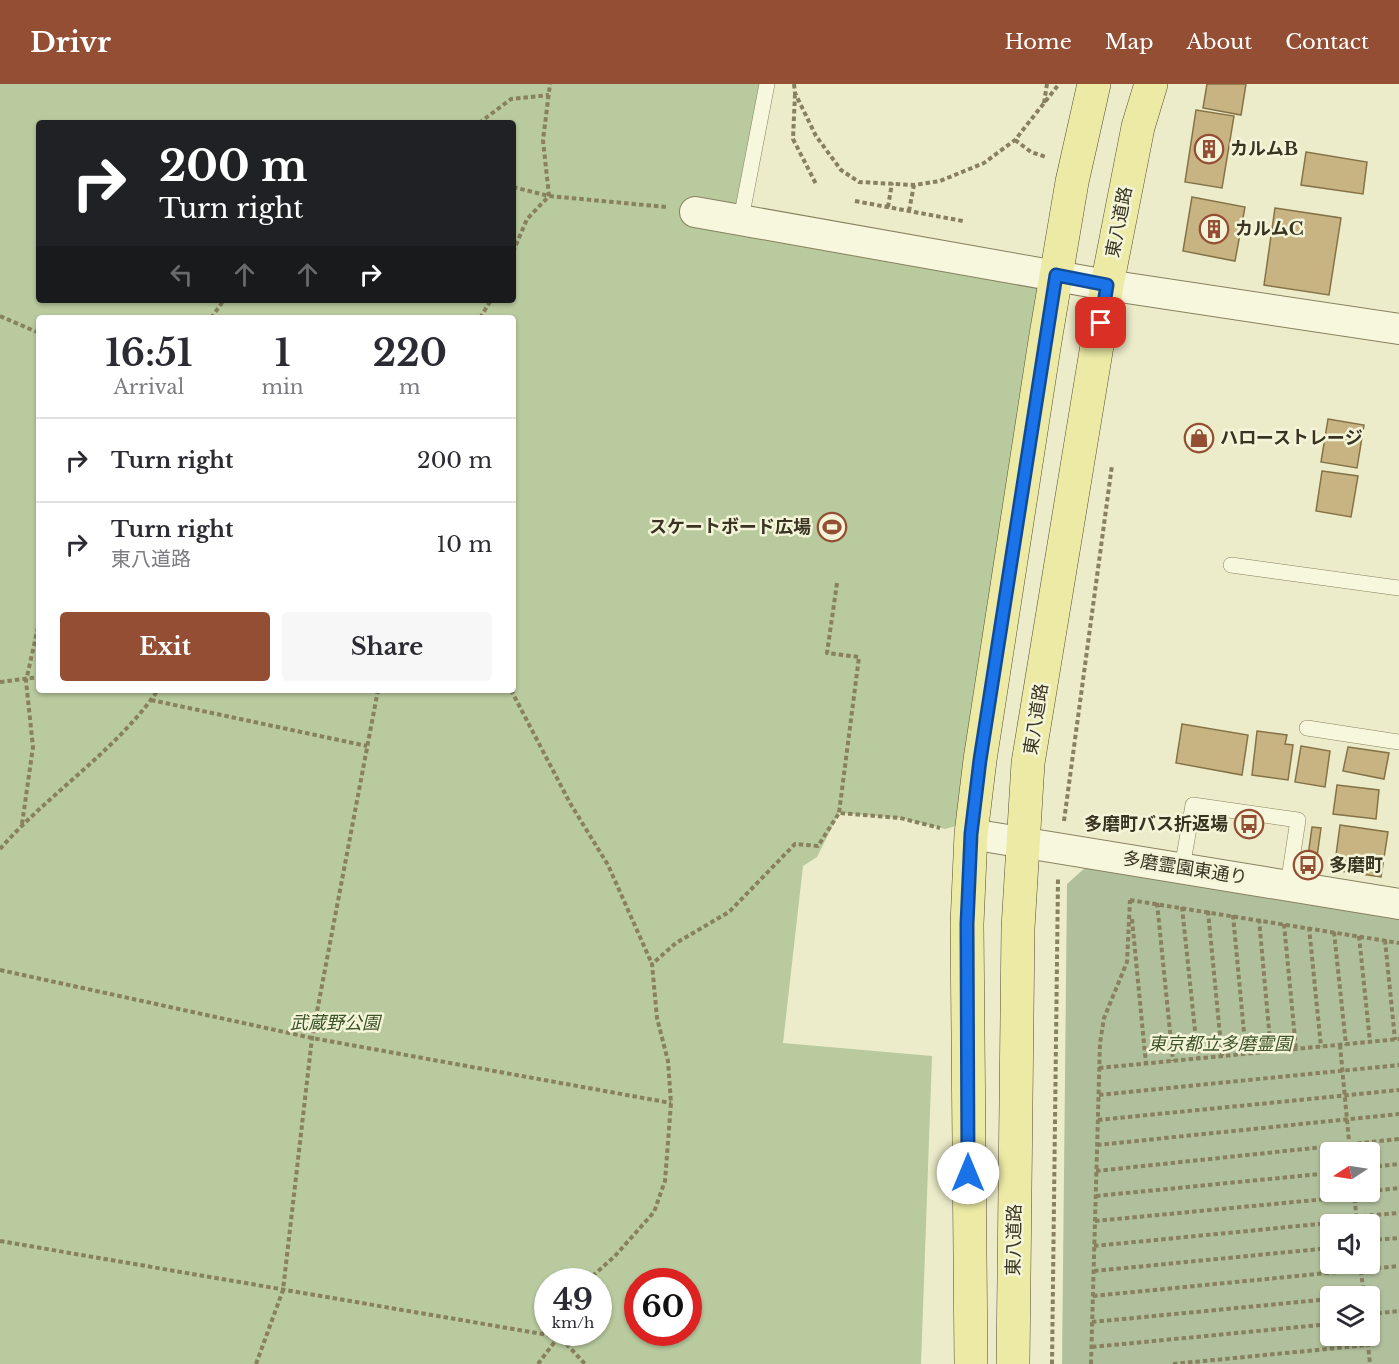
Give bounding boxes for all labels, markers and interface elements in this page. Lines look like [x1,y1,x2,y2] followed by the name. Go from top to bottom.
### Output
[30,25,111,60] text: Drivr
[1005,29,1072,55] text: Home
[1105,29,1153,55] text: Map
[1186,29,1252,55] text: About
[1285,29,1369,55] text: Contact
[1193,133,1225,165] building icon: カルムB
[1230,138,1298,160] place label: カルムB
[159,140,307,192] text: 200 m
[60,144,138,222] icon: right
[1101,185,1137,259] street label: 東八道路
[159,192,303,225] text: Turn right
[1198,213,1230,245] building icon: カルムC
[1235,218,1303,240] place label: カルムC
[165,258,198,291] icon: left
[228,258,261,291] icon: ahead
[291,258,324,291] icon: ahead
[354,258,387,291] icon: right
[1075,297,1126,348] pin
[1084,306,1117,339] icon: arrive
[105,331,192,376] text: 16:51
[275,331,290,376] text: 1
[373,331,447,376] text: 220
[113,375,184,399] text: Arrival
[262,375,304,399] text: min
[399,375,421,399] text: m
[1183,422,1215,454] shop icon: ハローストレージ
[1220,427,1363,449] place label: ハローストレージ
[60,444,93,477] icon: right
[111,447,233,474] text: Turn right
[417,447,492,474] text: 200 m
[816,511,848,543] sports icon: スケートボード広場
[111,516,233,543] text: Turn right
[649,516,811,538] place label: スケートボード広場
[60,528,93,561] icon: right
[437,531,492,558] text: 10 m
[111,547,191,571] text: 東八道路
[60,612,270,681] button: Exit
[282,612,492,681] button: Share
[1020,682,1052,756] street label: 東八道路
[1233,808,1265,840] bus stop icon: 多磨町バス折返場
[1084,813,1228,835] place label: 多磨町バス折返場
[1121,847,1249,889] street label: 多磨霊園東通り
[1292,849,1324,881] bus stop icon: 多磨町
[1329,854,1383,876] place label: 多磨町
[290,1012,383,1034] park label: 武蔵野公園
[1148,1033,1295,1055] park label: 東京都立多磨霊園
[936,1141,1000,1205] position arrow
[1320,1142,1380,1202] north arrow
[1320,1142,1380,1346] map controls
[1002,1204,1026,1276] street label: 東八道路
[1320,1214,1380,1274] button: sound
[624,1268,702,1346] speed limit sign: 60
[553,1281,593,1318] text: 49
[1320,1286,1380,1346] button: layers
[552,1313,594,1332] text: km/h

